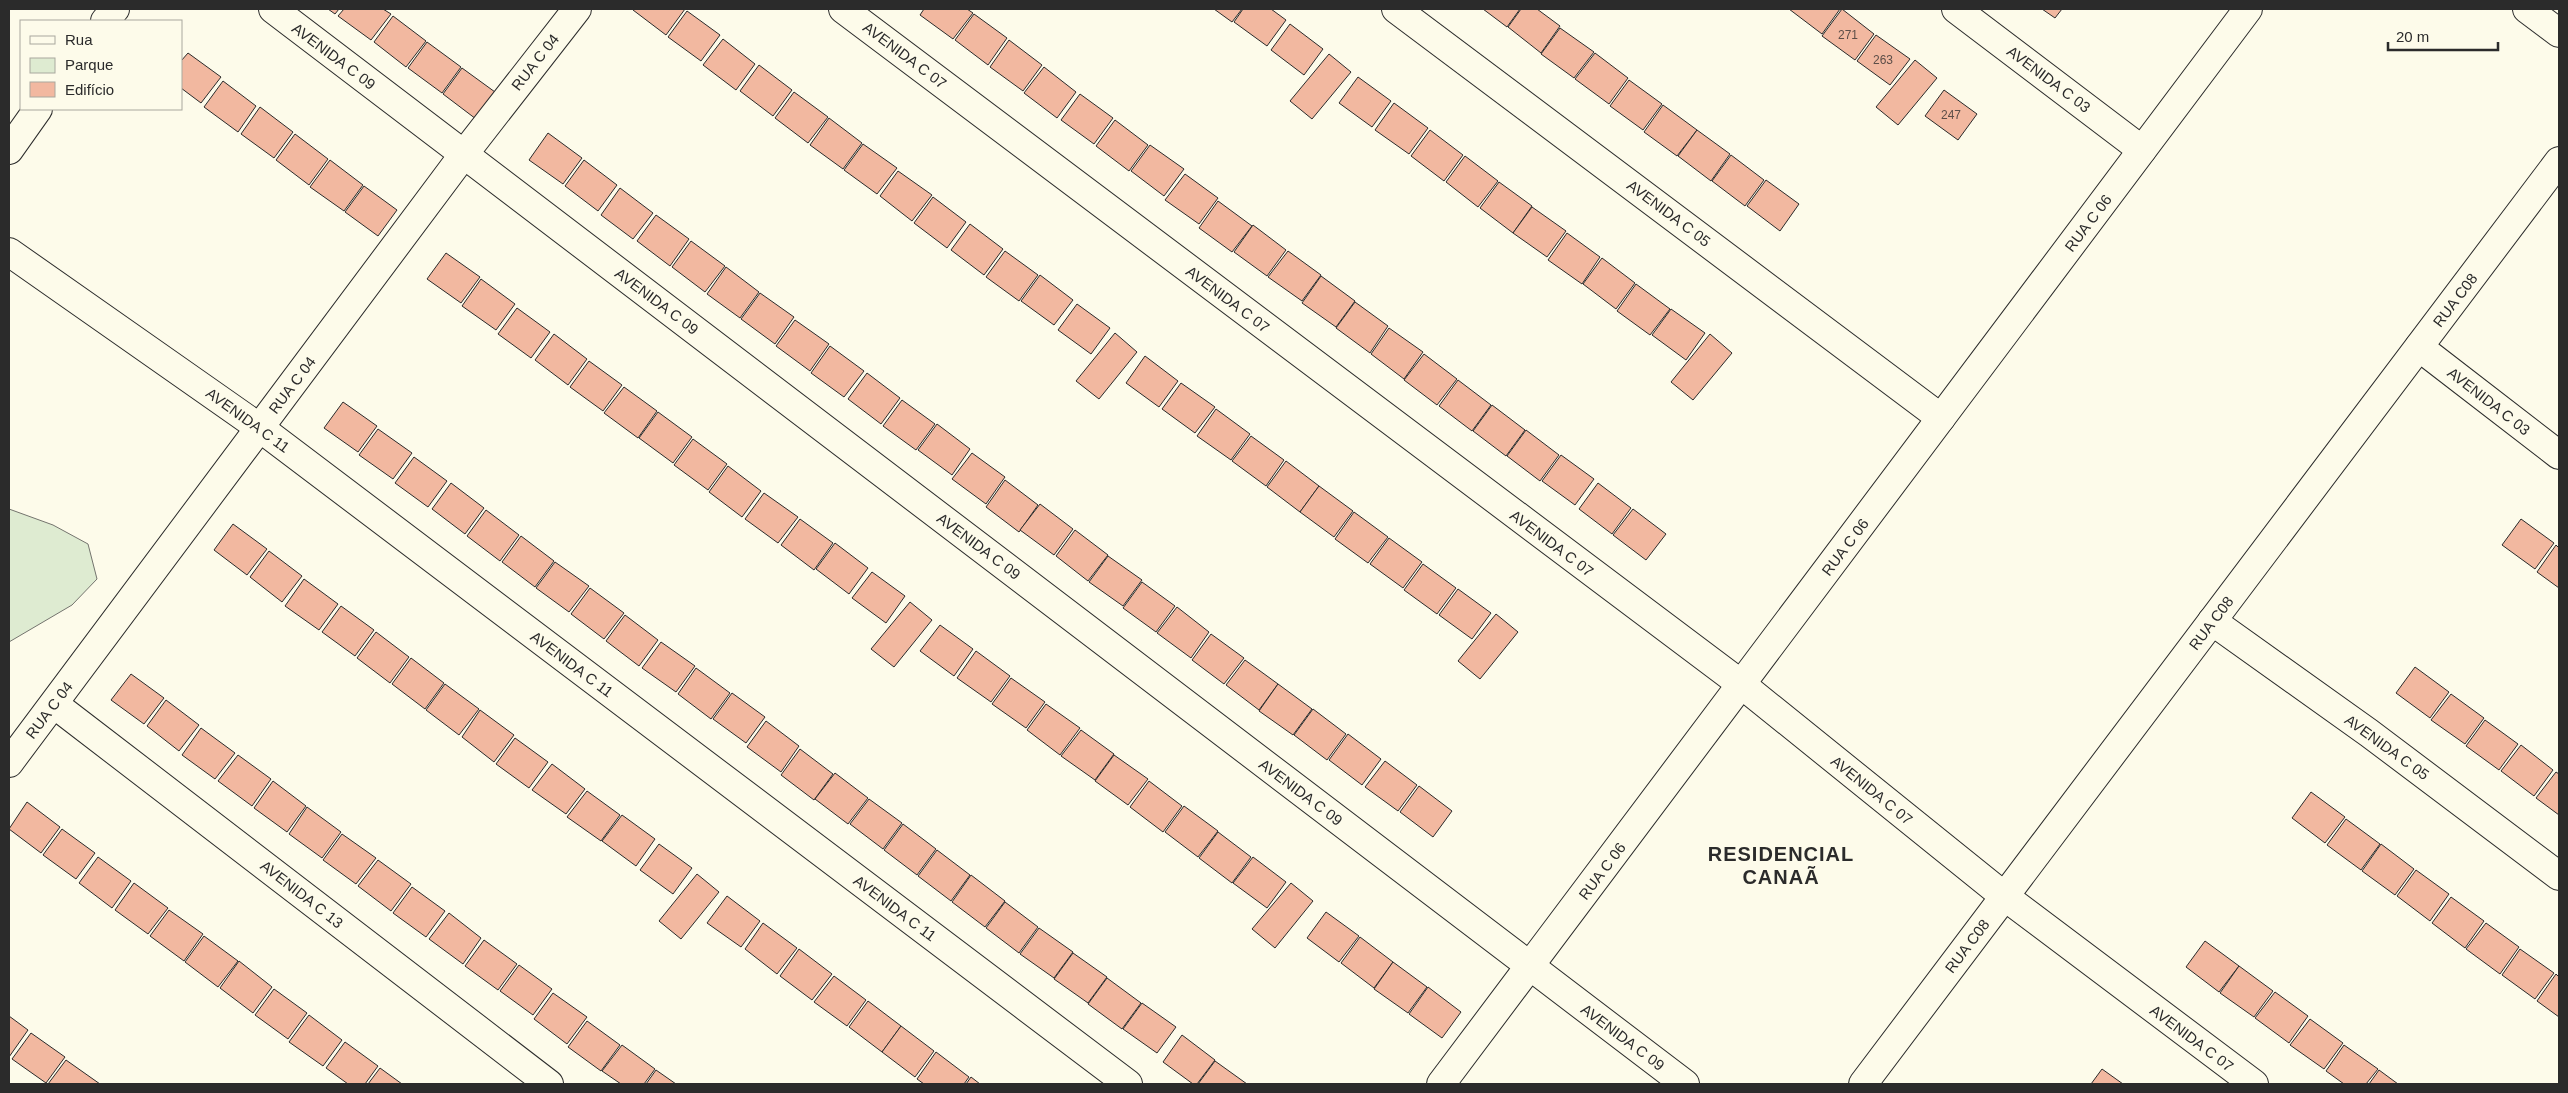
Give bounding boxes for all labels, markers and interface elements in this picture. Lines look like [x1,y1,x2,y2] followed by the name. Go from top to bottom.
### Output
[860,18,950,92] street label: AVENIDA C 07
[289,19,379,93] street label: AVENIDA C 09
[20,20,182,110] legend
[2388,20,2498,52] scale bar
[1838,28,1858,42] house number: 271
[2396,28,2429,45] text: 20 m
[508,30,562,94] street label: RUA C 04
[65,31,93,48] text: Rua
[2004,42,2094,116] street label: AVENIDA C 03
[1873,53,1893,67] house number: 263
[65,56,113,73] text: Parque
[65,81,114,98] text: Edifício
[1941,108,1961,122] house number: 247
[1624,176,1714,250] street label: AVENIDA C 05
[2061,191,2115,255] street label: RUA C 06
[1183,262,1273,336] street label: AVENIDA C 07
[612,264,702,338] street label: AVENIDA C 09
[2429,270,2481,330] street label: RUA C08
[265,353,319,417] street label: RUA C 04
[2444,364,2534,438] street label: AVENIDA C 03
[203,384,293,456] street label: AVENIDA C 11
[1507,506,1597,580] street label: AVENIDA C 07
[934,509,1024,583] street label: AVENIDA C 09
[1818,515,1872,579] street label: RUA C 06
[2185,593,2237,653] street label: RUA C08
[527,628,617,700] street label: AVENIDA C 11
[22,678,76,742] street label: RUA C 04
[2342,711,2432,783] street label: AVENIDA C 05
[1828,752,1916,828] street label: AVENIDA C 07
[1256,755,1346,829] street label: AVENIDA C 09
[1575,839,1629,903] street label: RUA C 06
[1708,843,1854,888] district label: RESIDENCIAL CANAÃ
[257,857,347,931] street label: AVENIDA C 13
[850,872,940,944] street label: AVENIDA C 11
[1941,916,1993,976] street label: RUA C08
[1578,1000,1668,1074] street label: AVENIDA C 09
[2147,1001,2237,1075] street label: AVENIDA C 07

